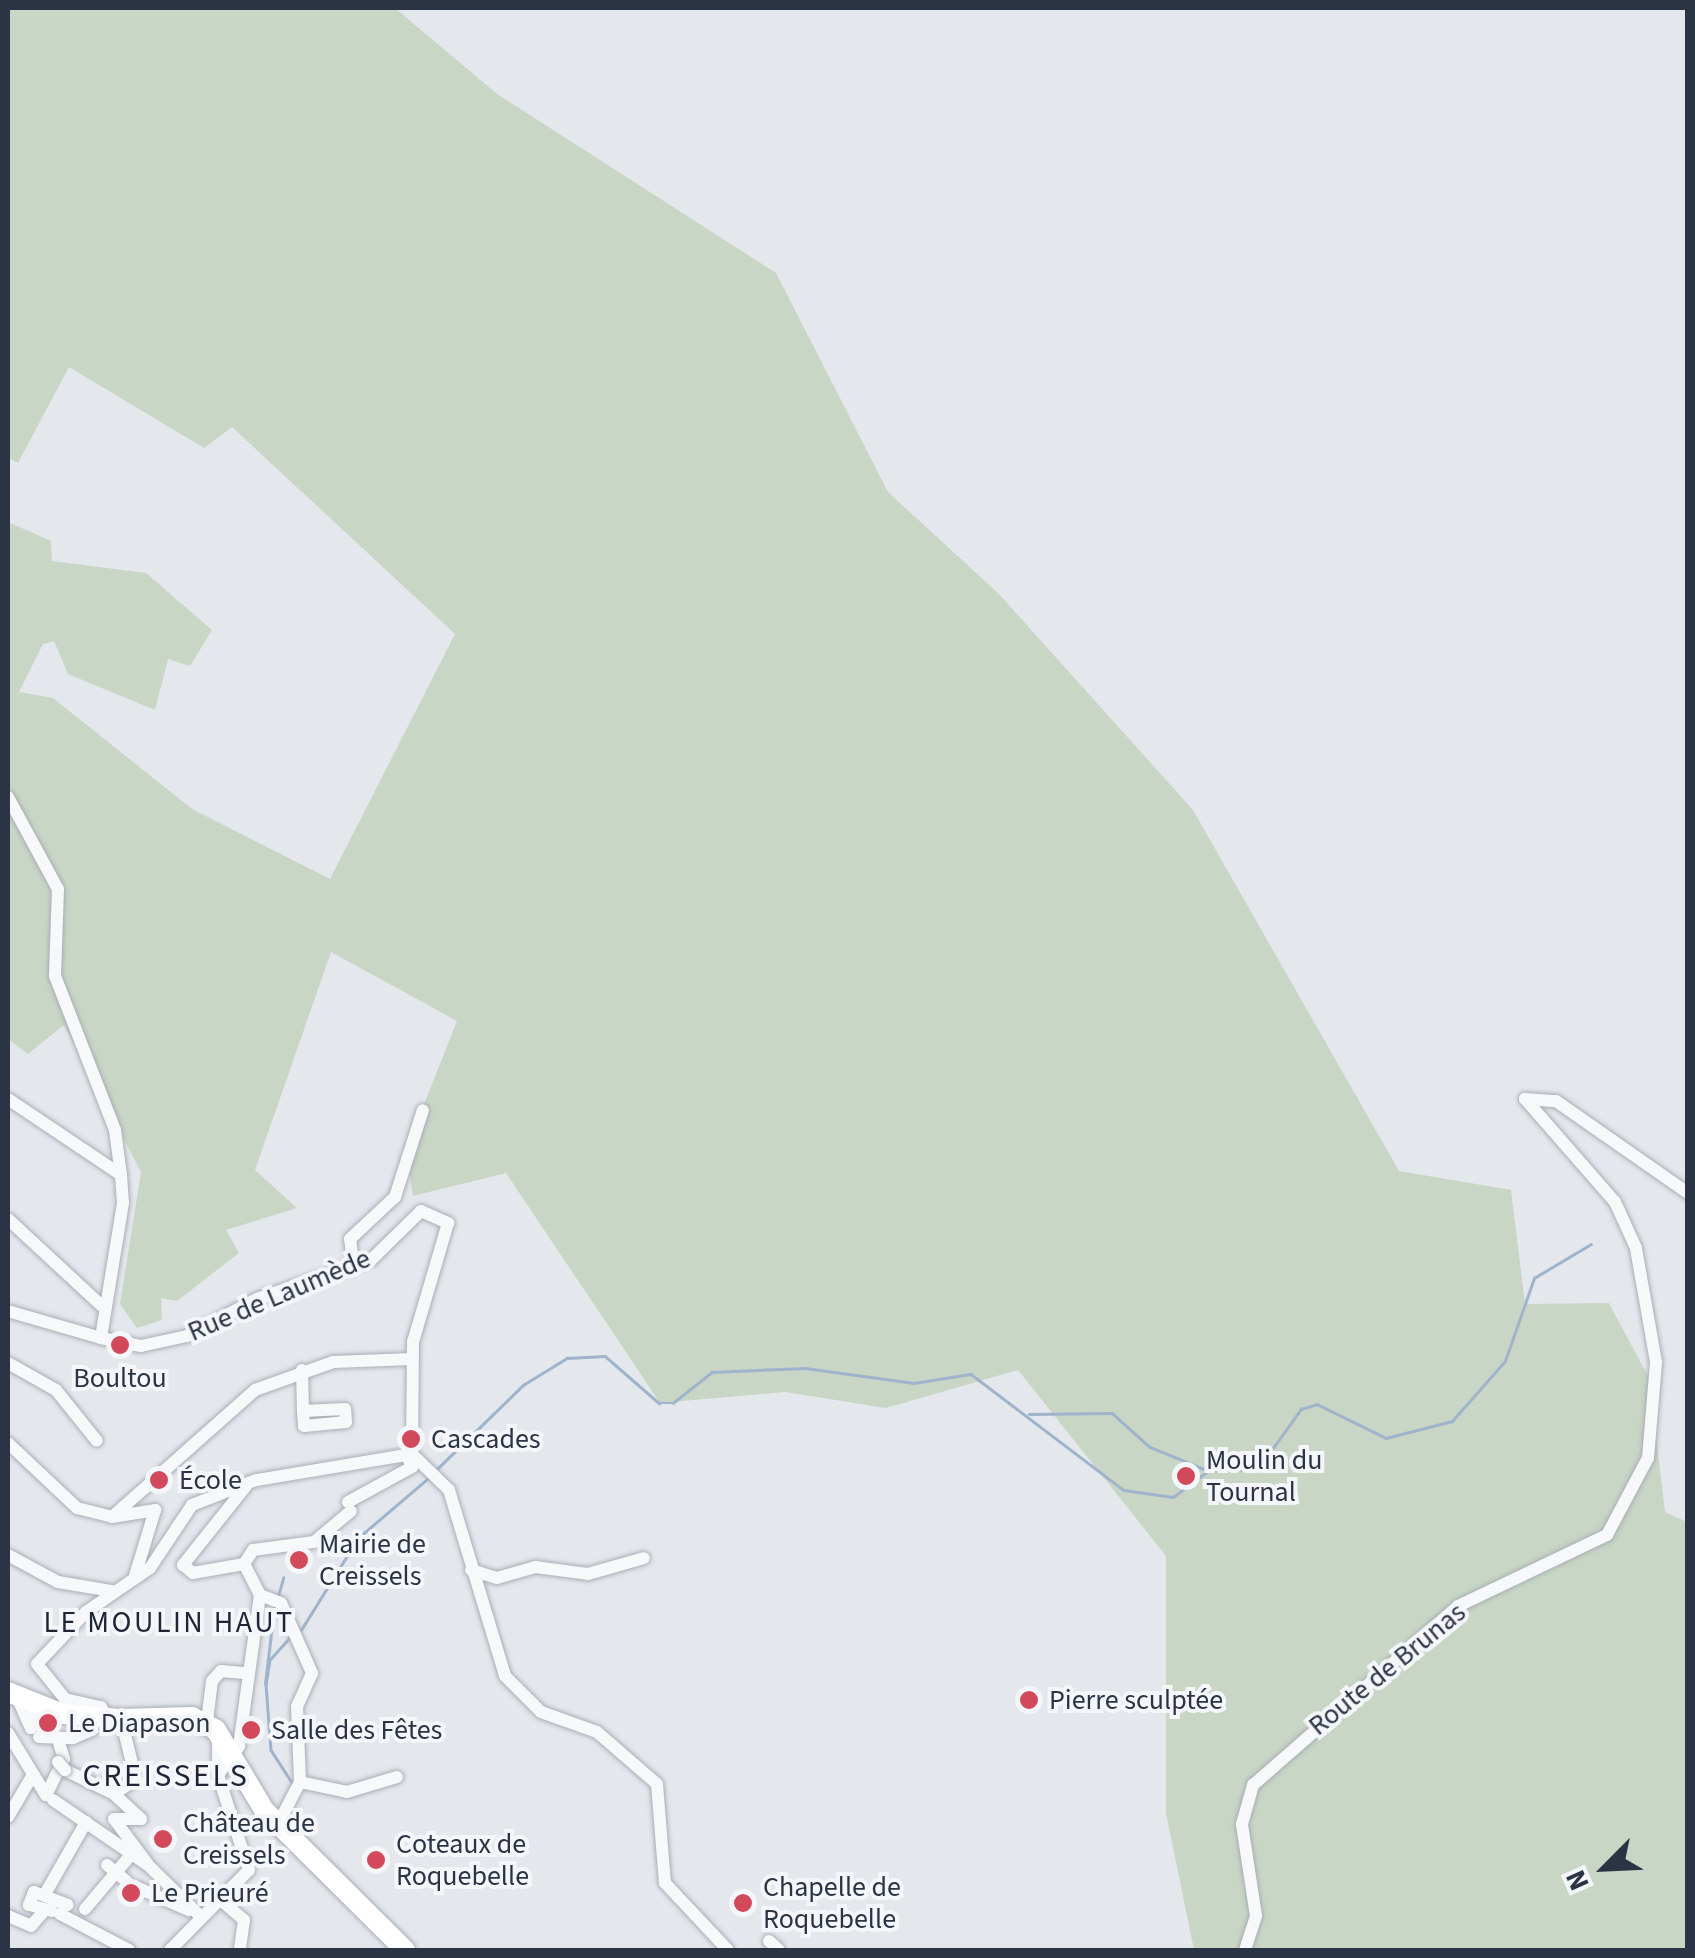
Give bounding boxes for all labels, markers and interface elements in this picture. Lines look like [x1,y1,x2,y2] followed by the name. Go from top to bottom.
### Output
[183,1241,375,1349] street label: Rue de Laumède
[109,1334,131,1356] marker: Boultou
[73,1361,167,1395] place label: Boultou
[431,1422,541,1456] place label: Cascades
[400,1428,422,1450] marker: Cascades
[1206,1443,1322,1509] place label: Moulin du Tournal
[179,1463,242,1497] place label: École
[1175,1465,1197,1487] marker: Moulin du Tournal
[148,1469,170,1491] marker: École
[319,1527,426,1593] place label: Mairie de Creissels
[288,1549,310,1571] marker: Mairie de Creissels
[1302,1595,1472,1743] street label: Route de Brunas
[43,1605,295,1641] district label: LE MOULIN HAUT
[1049,1683,1223,1717] place label: Pierre sculptée
[1018,1689,1040,1711] marker: Pierre sculptée
[68,1706,210,1740] place label: Le Diapason
[37,1712,59,1734] marker: Le Diapason
[271,1713,442,1747] place label: Salle des Fêtes
[240,1719,262,1741] marker: Salle des Fêtes
[83,1757,249,1795] district label: CREISSELS
[183,1806,315,1872] place label: Château de Creissels
[1555,1818,1655,1918] north arrow
[396,1827,529,1893] place label: Coteaux de Roquebelle
[152,1828,174,1850] marker: Château de Creissels
[365,1849,387,1871] marker: Coteaux de Roquebelle
[1556,1864,1600,1897] text: N
[763,1870,901,1936] place label: Chapelle de Roquebelle
[151,1876,269,1910] place label: Le Prieuré
[120,1882,142,1904] marker: Le Prieuré
[732,1892,754,1914] marker: Chapelle de Roquebelle

